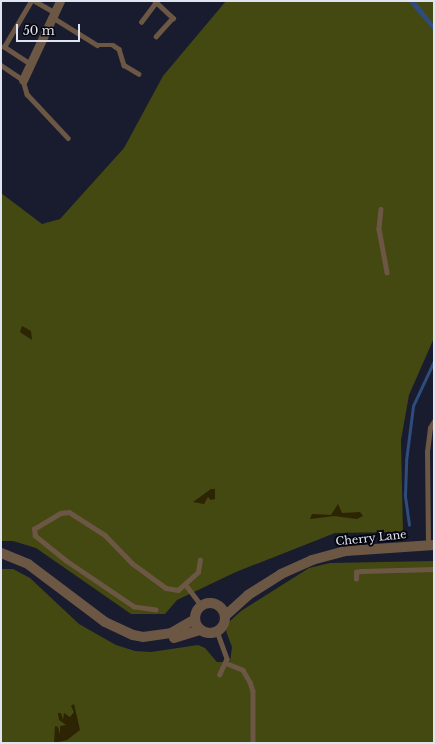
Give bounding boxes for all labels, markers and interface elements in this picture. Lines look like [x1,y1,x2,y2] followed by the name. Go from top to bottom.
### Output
[18,16,82,42] scale bar
[23,23,55,38] text: 50 m
[335,528,407,548] street label: Cherry Lane

